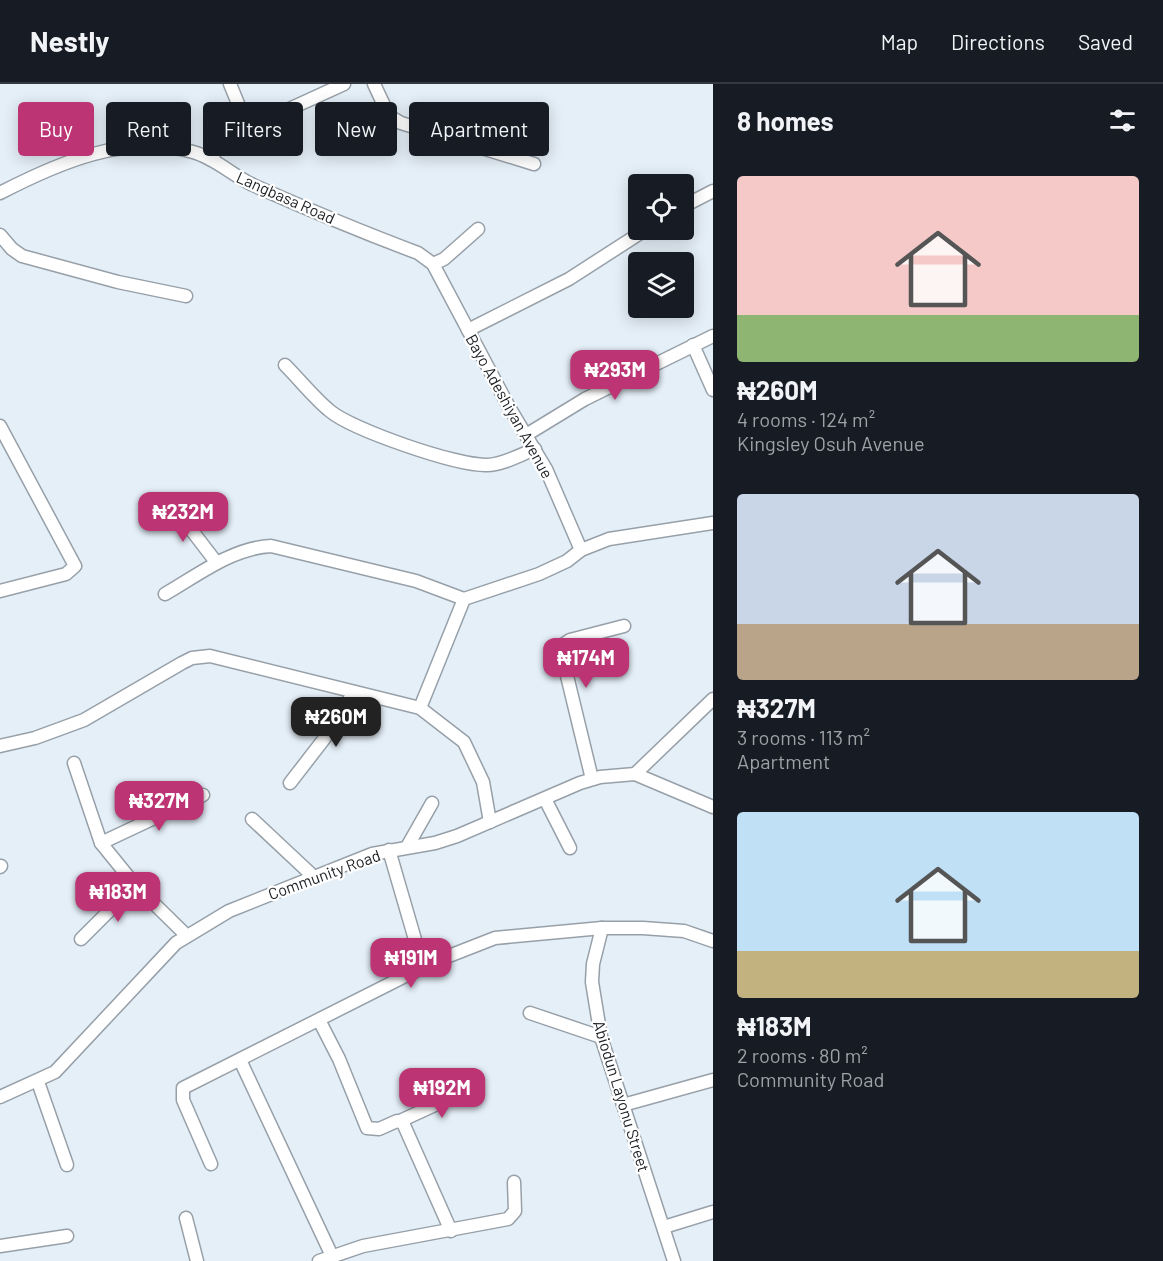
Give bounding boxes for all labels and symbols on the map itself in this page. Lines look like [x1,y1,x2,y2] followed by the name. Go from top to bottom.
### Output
[234,167,338,227] street label: Langbasa Road
[462,330,558,482] street label: Bayo Adeshiyan Avenue
[573,350,657,401] pin: ₦293M
[141,492,225,543] pin: ₦232M
[544,638,628,689] pin: ₦174M
[294,697,378,748] pin: ₦260M
[117,781,201,832] pin: ₦327M
[265,845,383,903] street label: Community Road
[76,872,160,923] pin: ₦183M
[369,938,453,989] pin: ₦191M
[590,1018,654,1174] street label: Abiodun Layonu Street
[400,1068,484,1119] pin: ₦192M

